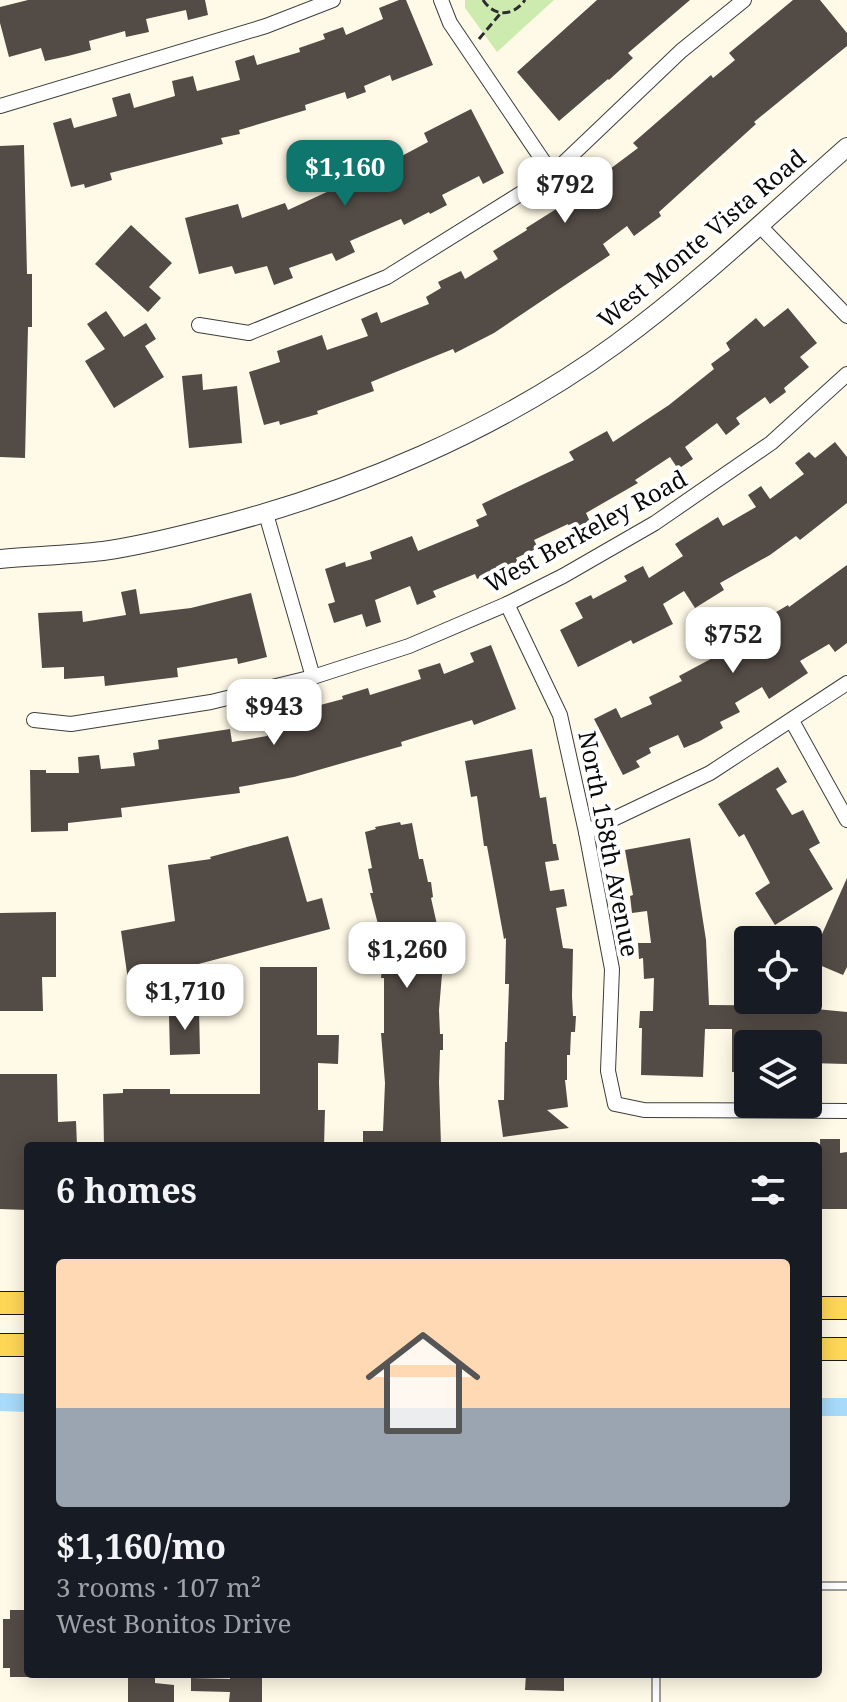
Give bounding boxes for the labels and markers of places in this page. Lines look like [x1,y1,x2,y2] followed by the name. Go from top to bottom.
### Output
[280,140,410,208] pin: $1,160
[518,157,612,225] pin: $792
[686,607,780,675] pin: $752
[227,679,321,747] pin: $943
[342,922,472,990] pin: $1,260
[120,964,250,1032] pin: $1,710

